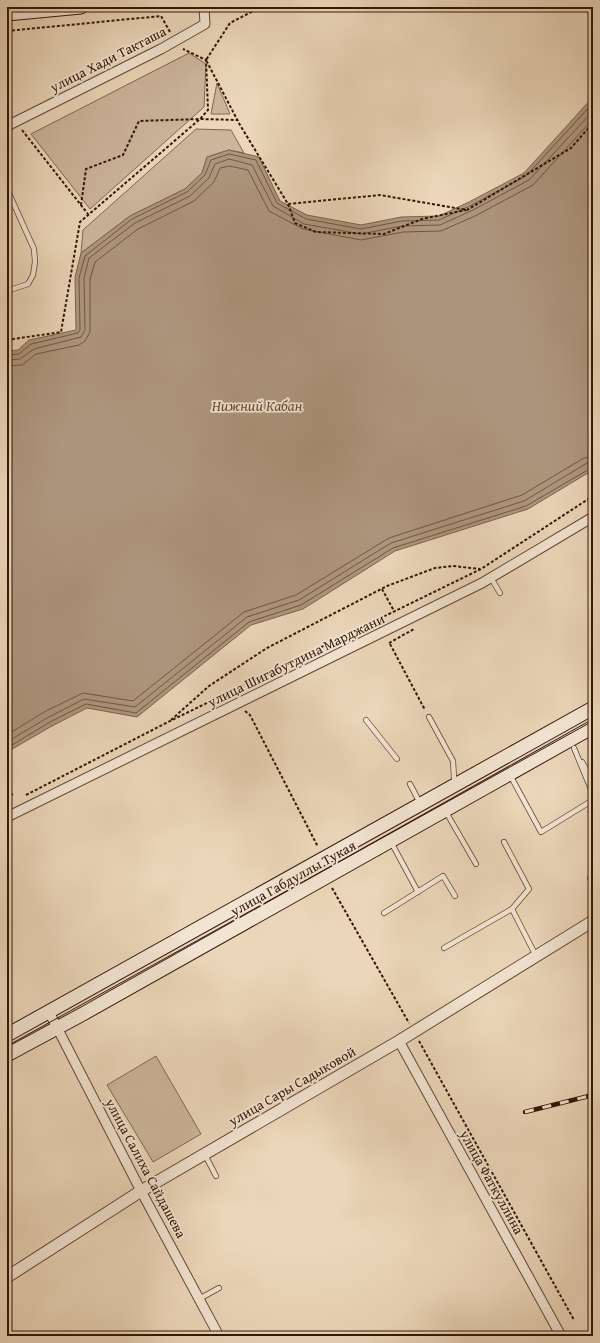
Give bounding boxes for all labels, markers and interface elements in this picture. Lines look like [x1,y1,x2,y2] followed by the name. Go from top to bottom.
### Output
[46,21,170,97] street label: улица Хади Такташа
[212,395,303,416] water label: Нижний Кабан
[203,608,388,712] street label: улица Шигабутдина Марджани
[226,835,359,921] street label: улица Габдуллы Тукая
[224,1041,359,1131] street label: улица Сары Садыковой
[100,1094,192,1242] street label: улица Салиха Сайдашева
[455,1125,529,1238] street label: улица Фаткуллина

